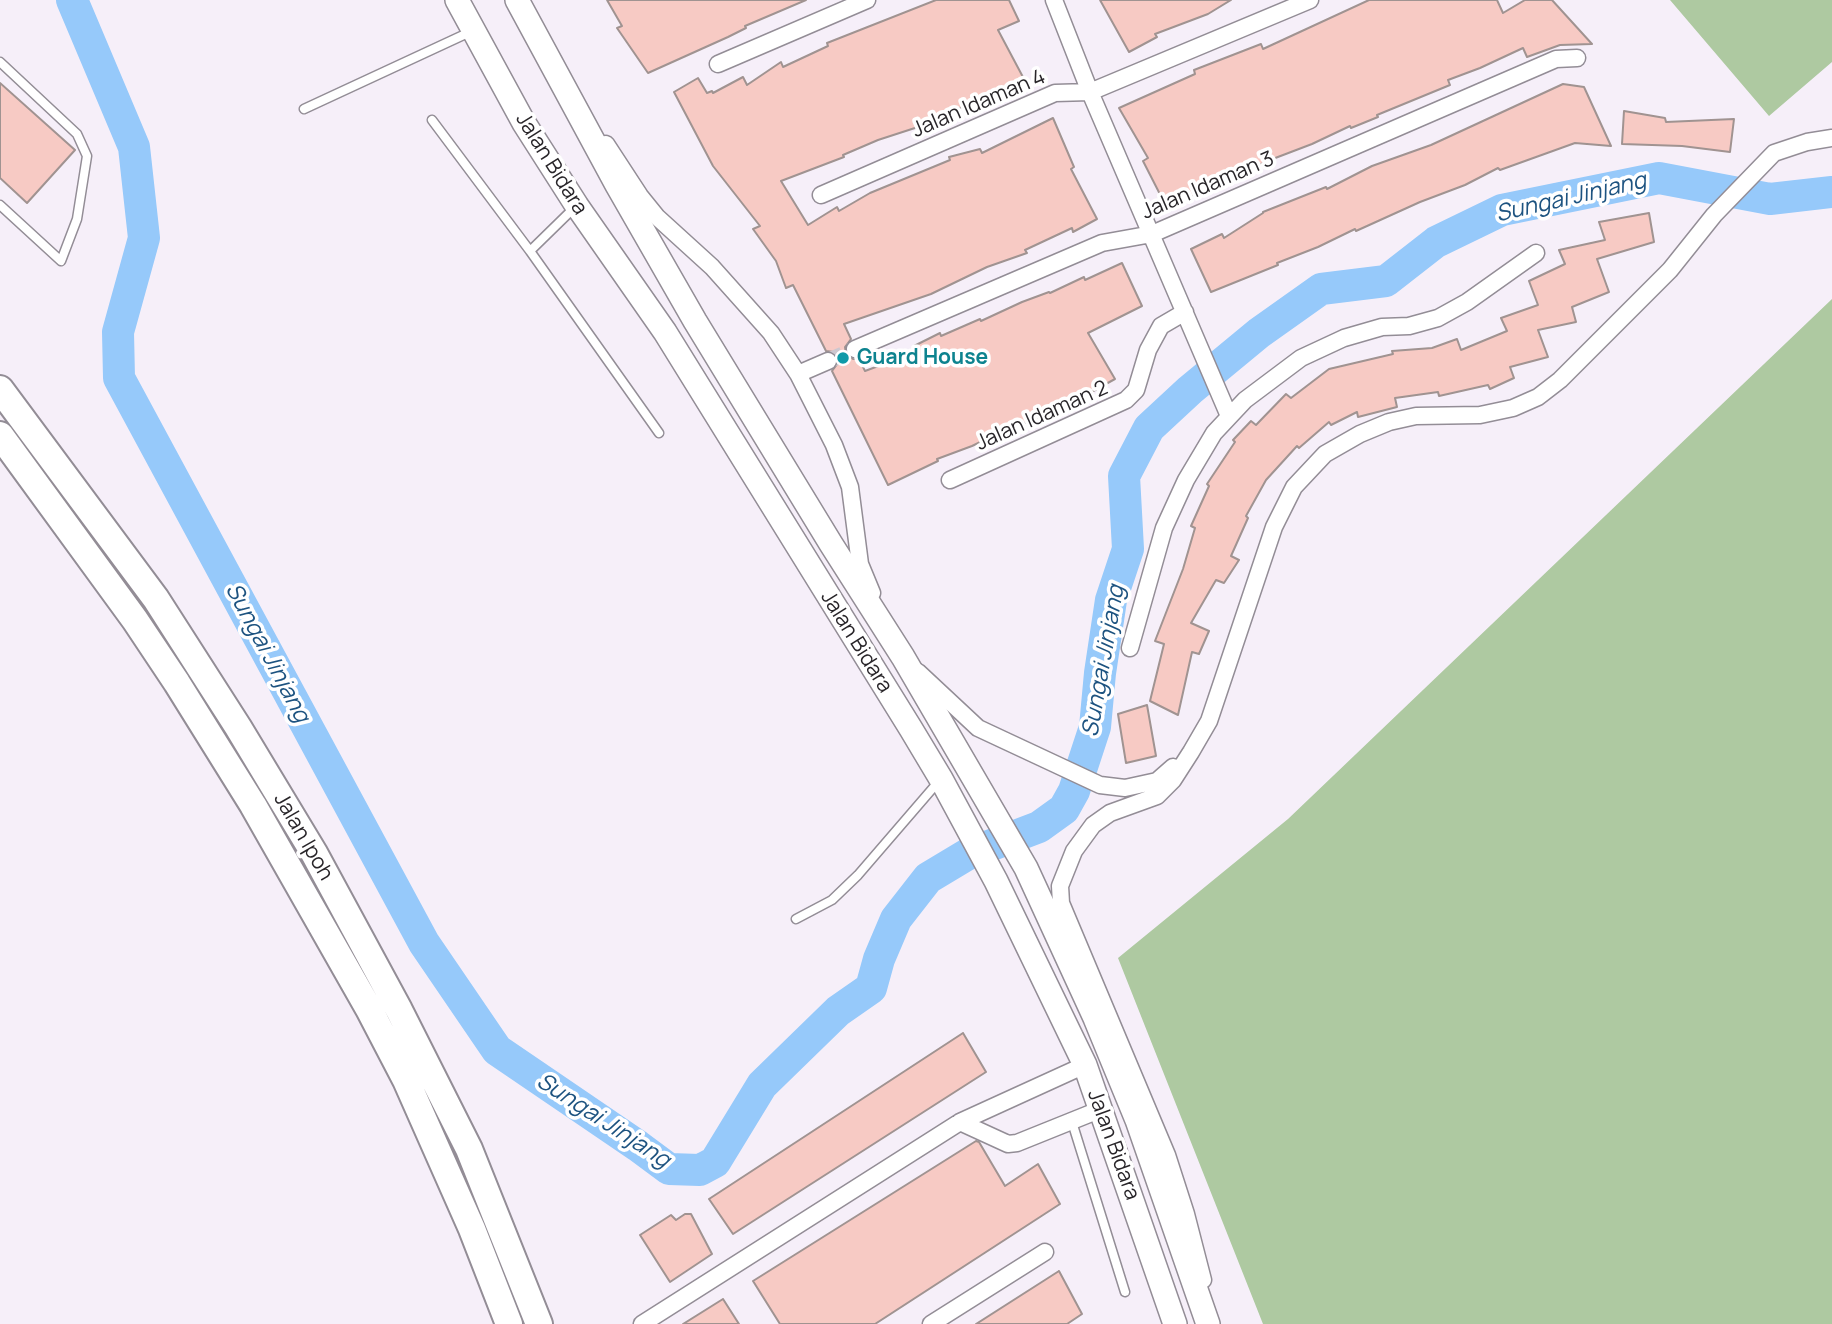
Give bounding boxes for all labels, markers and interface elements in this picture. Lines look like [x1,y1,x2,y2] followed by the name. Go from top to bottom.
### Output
[909,65,1049,143] street label: Jalan Idaman 4
[510,108,592,220] street label: Jalan Bidara
[1138,147,1278,225] street label: Jalan Idaman 3
[1493,167,1649,229] water label: Sungai Jinjang
[857,345,988,371] place label: Guard House
[835,350,851,366] marker: Guard House
[972,376,1112,456] street label: Jalan Idaman 2
[219,579,315,727] water label: Sungai Jinjang
[1077,583,1131,739] water label: Sungai Jinjang
[815,586,897,698] street label: Jalan Bidara
[268,789,338,885] street label: Jalan Ipoh
[531,1068,675,1174] water label: Sungai Jinjang
[1081,1086,1145,1204] street label: Jalan Bidara

